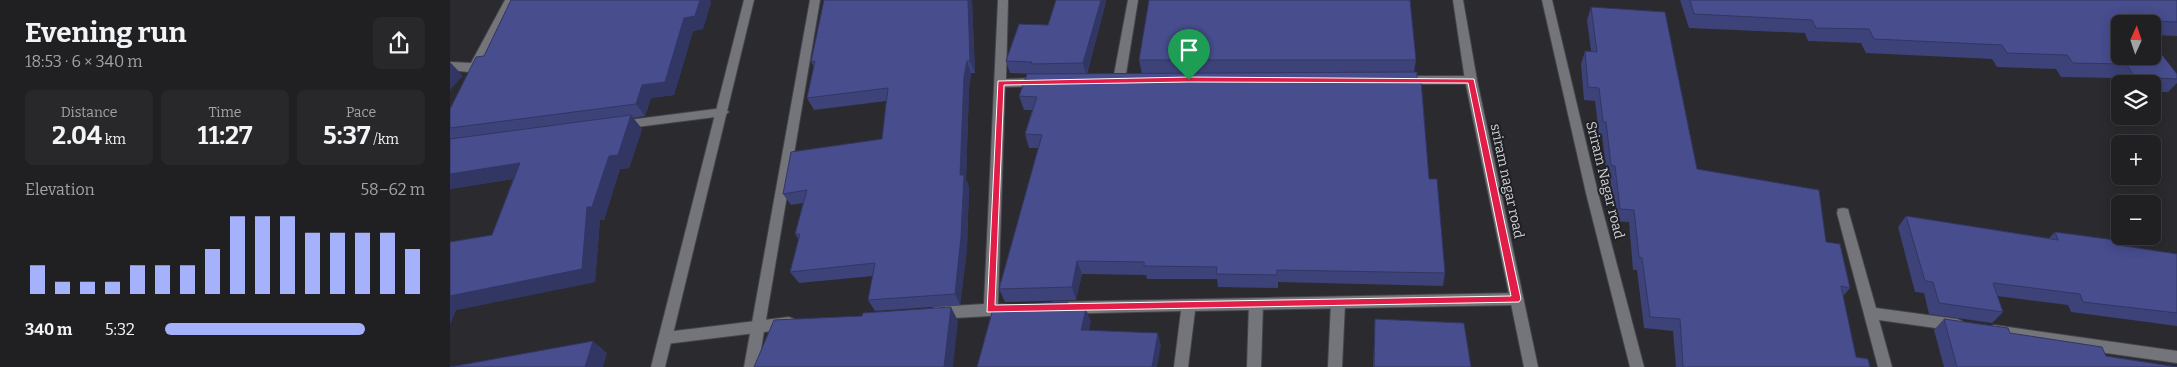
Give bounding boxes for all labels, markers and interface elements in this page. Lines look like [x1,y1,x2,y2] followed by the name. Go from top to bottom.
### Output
[2111,15,2161,65] north arrow
[2111,15,2161,245] map controls
[25,16,186,49] text: Evening run
[373,17,425,69] button: share
[1168,29,1210,80] pin
[1175,36,1203,64] icon: arrive
[25,52,143,71] text: 18:53 · 6 × 340 m
[2111,75,2161,125] button: layers
[61,104,117,121] text: Distance
[208,104,242,121] text: Time
[346,104,376,121] text: Pace
[1582,120,1628,240] street label: Sriram Nagar road
[52,121,102,151] text: 2.04
[198,121,252,151] text: 11:27
[323,121,370,151] text: 5:37
[1487,122,1527,240] street label: sriram nagar road
[102,131,126,148] text: km
[370,131,399,148] text: /km
[2111,135,2161,185] button: +
[25,180,95,199] text: Elevation
[361,180,425,199] text: 58–62 m
[2111,195,2161,245] button: −
[25,320,72,339] text: 340 m
[105,320,135,339] text: 5:32

